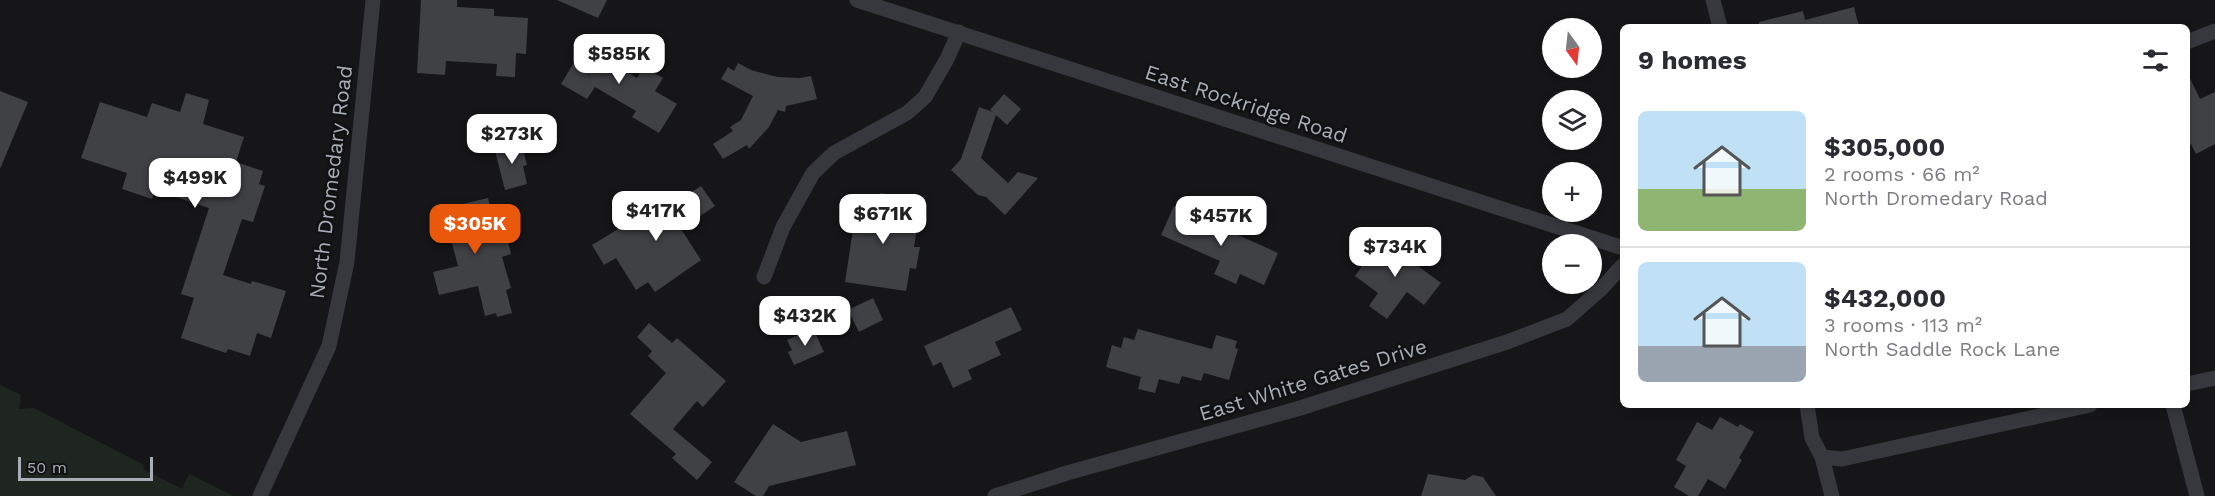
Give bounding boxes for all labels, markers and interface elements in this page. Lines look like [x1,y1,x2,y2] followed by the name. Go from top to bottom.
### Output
[1542,18,1602,78] north arrow
[1542,18,1602,294] map controls
[577,34,661,85] pin: $585K
[588,41,650,65] text: $585K
[2139,44,2172,77] icon: filters
[1638,45,1747,75] text: 9 homes
[1142,59,1350,148] street label: East Rockridge Road
[304,64,357,300] street label: North Dromedary Road
[1542,90,1602,150] button: layers
[470,114,554,165] pin: $273K
[481,121,543,145] text: $273K
[1824,132,1945,162] text: $305,000
[1686,135,1758,207] icon: home
[153,158,237,209] pin: $499K
[1542,162,1602,222] button: +
[1824,162,1980,186] text: 2 rooms · 66 m²
[163,165,227,189] text: $499K
[1824,186,2048,210] text: North Dromedary Road
[614,191,698,242] pin: $417K
[841,194,925,245] pin: $671K
[1179,196,1263,247] pin: $457K
[626,198,686,222] text: $417K
[853,201,913,225] text: $671K
[1190,203,1252,227] text: $457K
[433,204,517,255] pin: $305K
[444,211,506,235] text: $305K
[1353,227,1437,278] pin: $734K
[1363,234,1427,258] text: $734K
[1542,234,1602,294] button: −
[1824,283,1946,313] text: $432,000
[1686,286,1758,358] icon: home
[763,296,847,347] pin: $432K
[773,303,837,327] text: $432K
[1824,313,1982,337] text: 3 rooms · 113 m²
[1196,333,1430,426] street label: East White Gates Drive
[1824,337,2060,361] text: North Saddle Rock Lane
[18,454,153,482] scale bar
[27,458,67,477] text: 50 m

